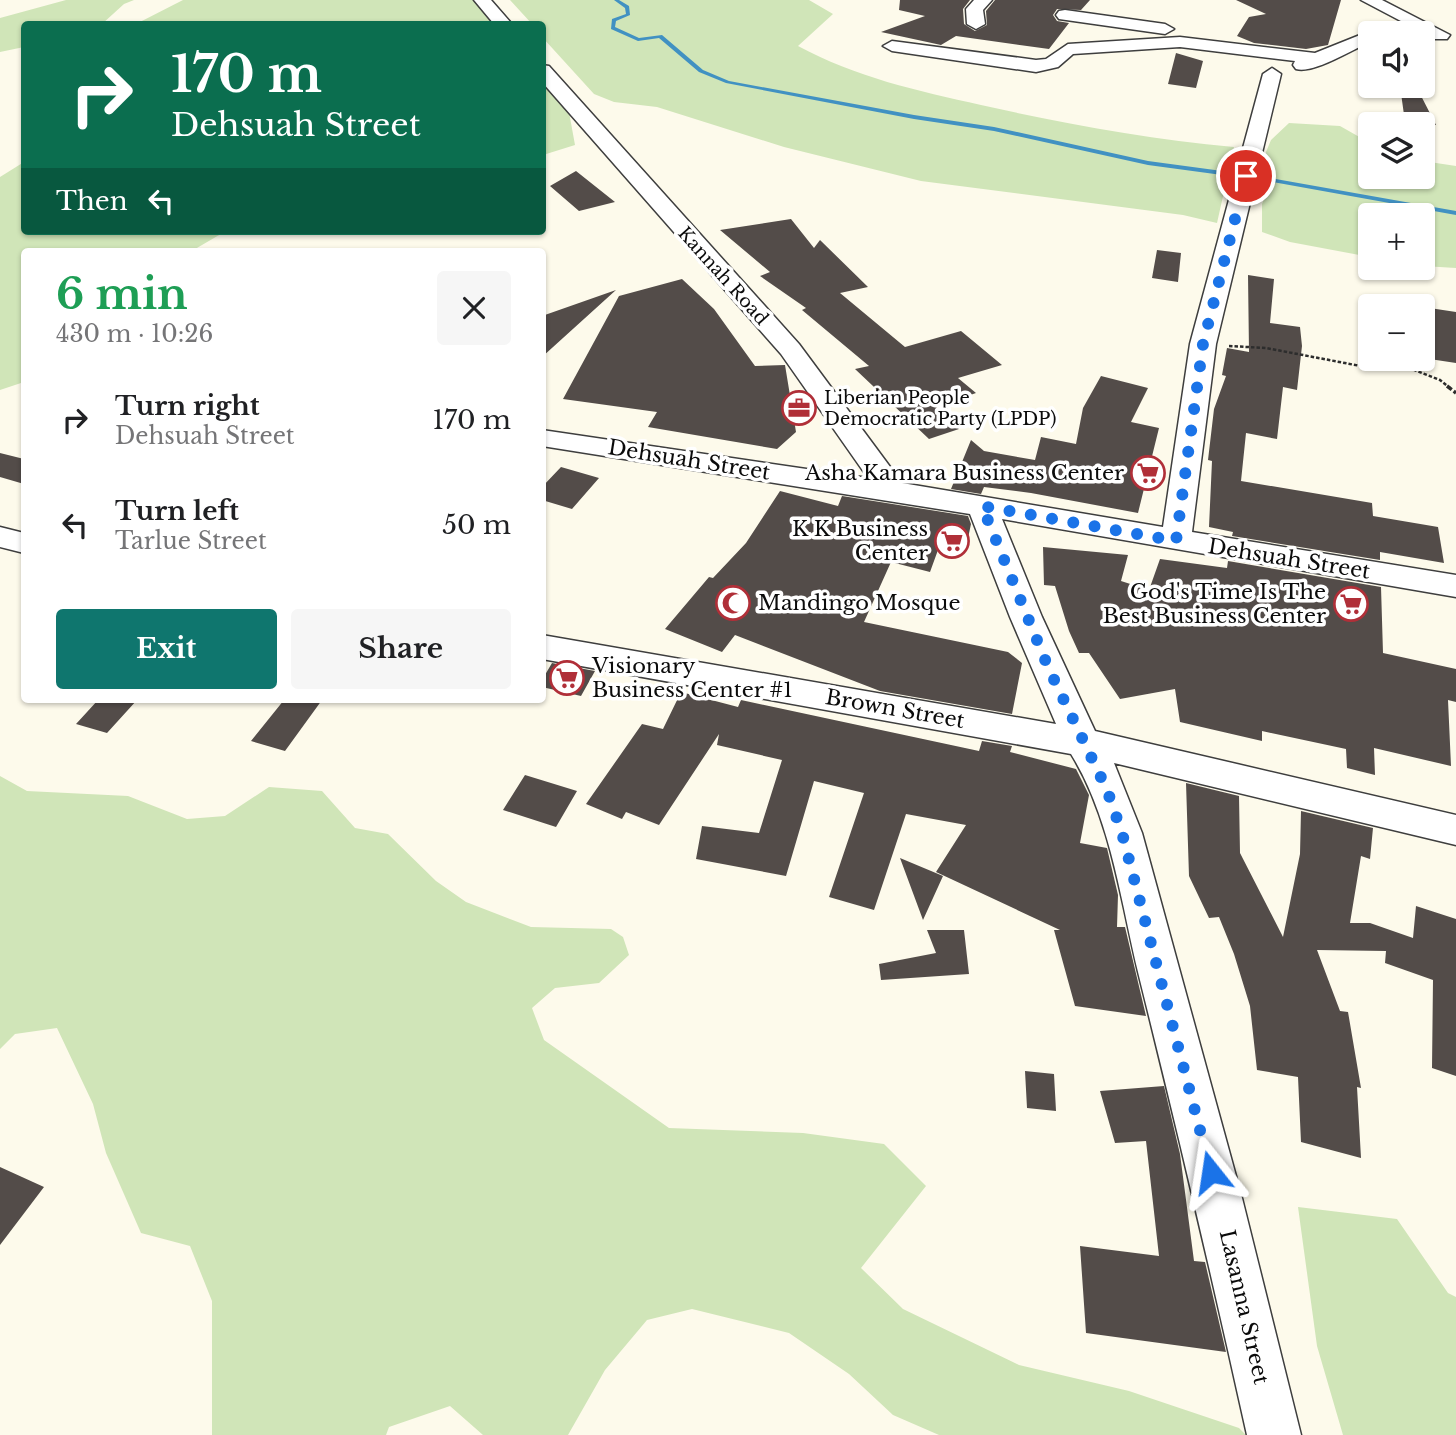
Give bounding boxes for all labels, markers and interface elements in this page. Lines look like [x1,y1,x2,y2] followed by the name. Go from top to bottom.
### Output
[1358,21,1435,371] map controls
[1358,21,1435,98] button: sound
[171,44,322,105] text: 170 m
[56,49,147,140] icon: right
[171,105,421,145] text: Dehsuah Street
[1358,112,1435,189] button: layers
[1216,146,1276,206] pin
[1227,157,1265,195] icon: arrive
[142,182,180,220] icon: left
[56,185,128,217] text: Then
[1358,203,1435,280] button: +
[673,222,773,330] street label: Kannah Road
[56,268,188,320] text: 6 min
[437,271,511,345] button: close
[1358,294,1435,371] button: −
[56,320,213,348] text: 430 m · 10:26
[824,387,1056,430] place label: Liberian People Democratic Party (LPDP)
[780,389,818,427] office icon: Liberian People Democratic Party (LPDP)
[115,390,260,422] text: Turn right
[56,401,94,439] icon: right
[432,404,511,436] text: 170 m
[115,422,295,450] text: Dehsuah Street
[606,434,772,486] street label: Dehsuah Street
[1129,454,1167,492] supermarket icon: Asha Kamara Business Center
[804,460,1124,486] place label: Asha Kamara Business Center
[115,495,239,527] text: Turn left
[56,506,94,544] icon: left
[442,509,511,541] text: 50 m
[792,516,928,566] place label: K K Business Center
[933,522,971,560] supermarket icon: K K Business Center
[115,527,267,555] text: Tarlue Street
[1206,533,1372,585] street label: Dehsuah Street
[1103,579,1326,629] place label: God's Time Is The Best Business Center
[714,584,752,622] mosque icon: Mandingo Mosque
[1332,585,1370,623] supermarket icon: God's Time Is The Best Business Center
[758,590,960,616] place label: Mandingo Mosque
[56,609,277,689] button: Exit
[291,609,511,689] button: Share
[591,653,793,703] place label: Visionary Business Center #1
[548,659,586,697] supermarket icon: Visionary Business Center #1
[823,684,967,734] street label: Brown Street
[1174,1135,1248,1209] position arrow
[1214,1227,1274,1387] street label: Lasanna Street

